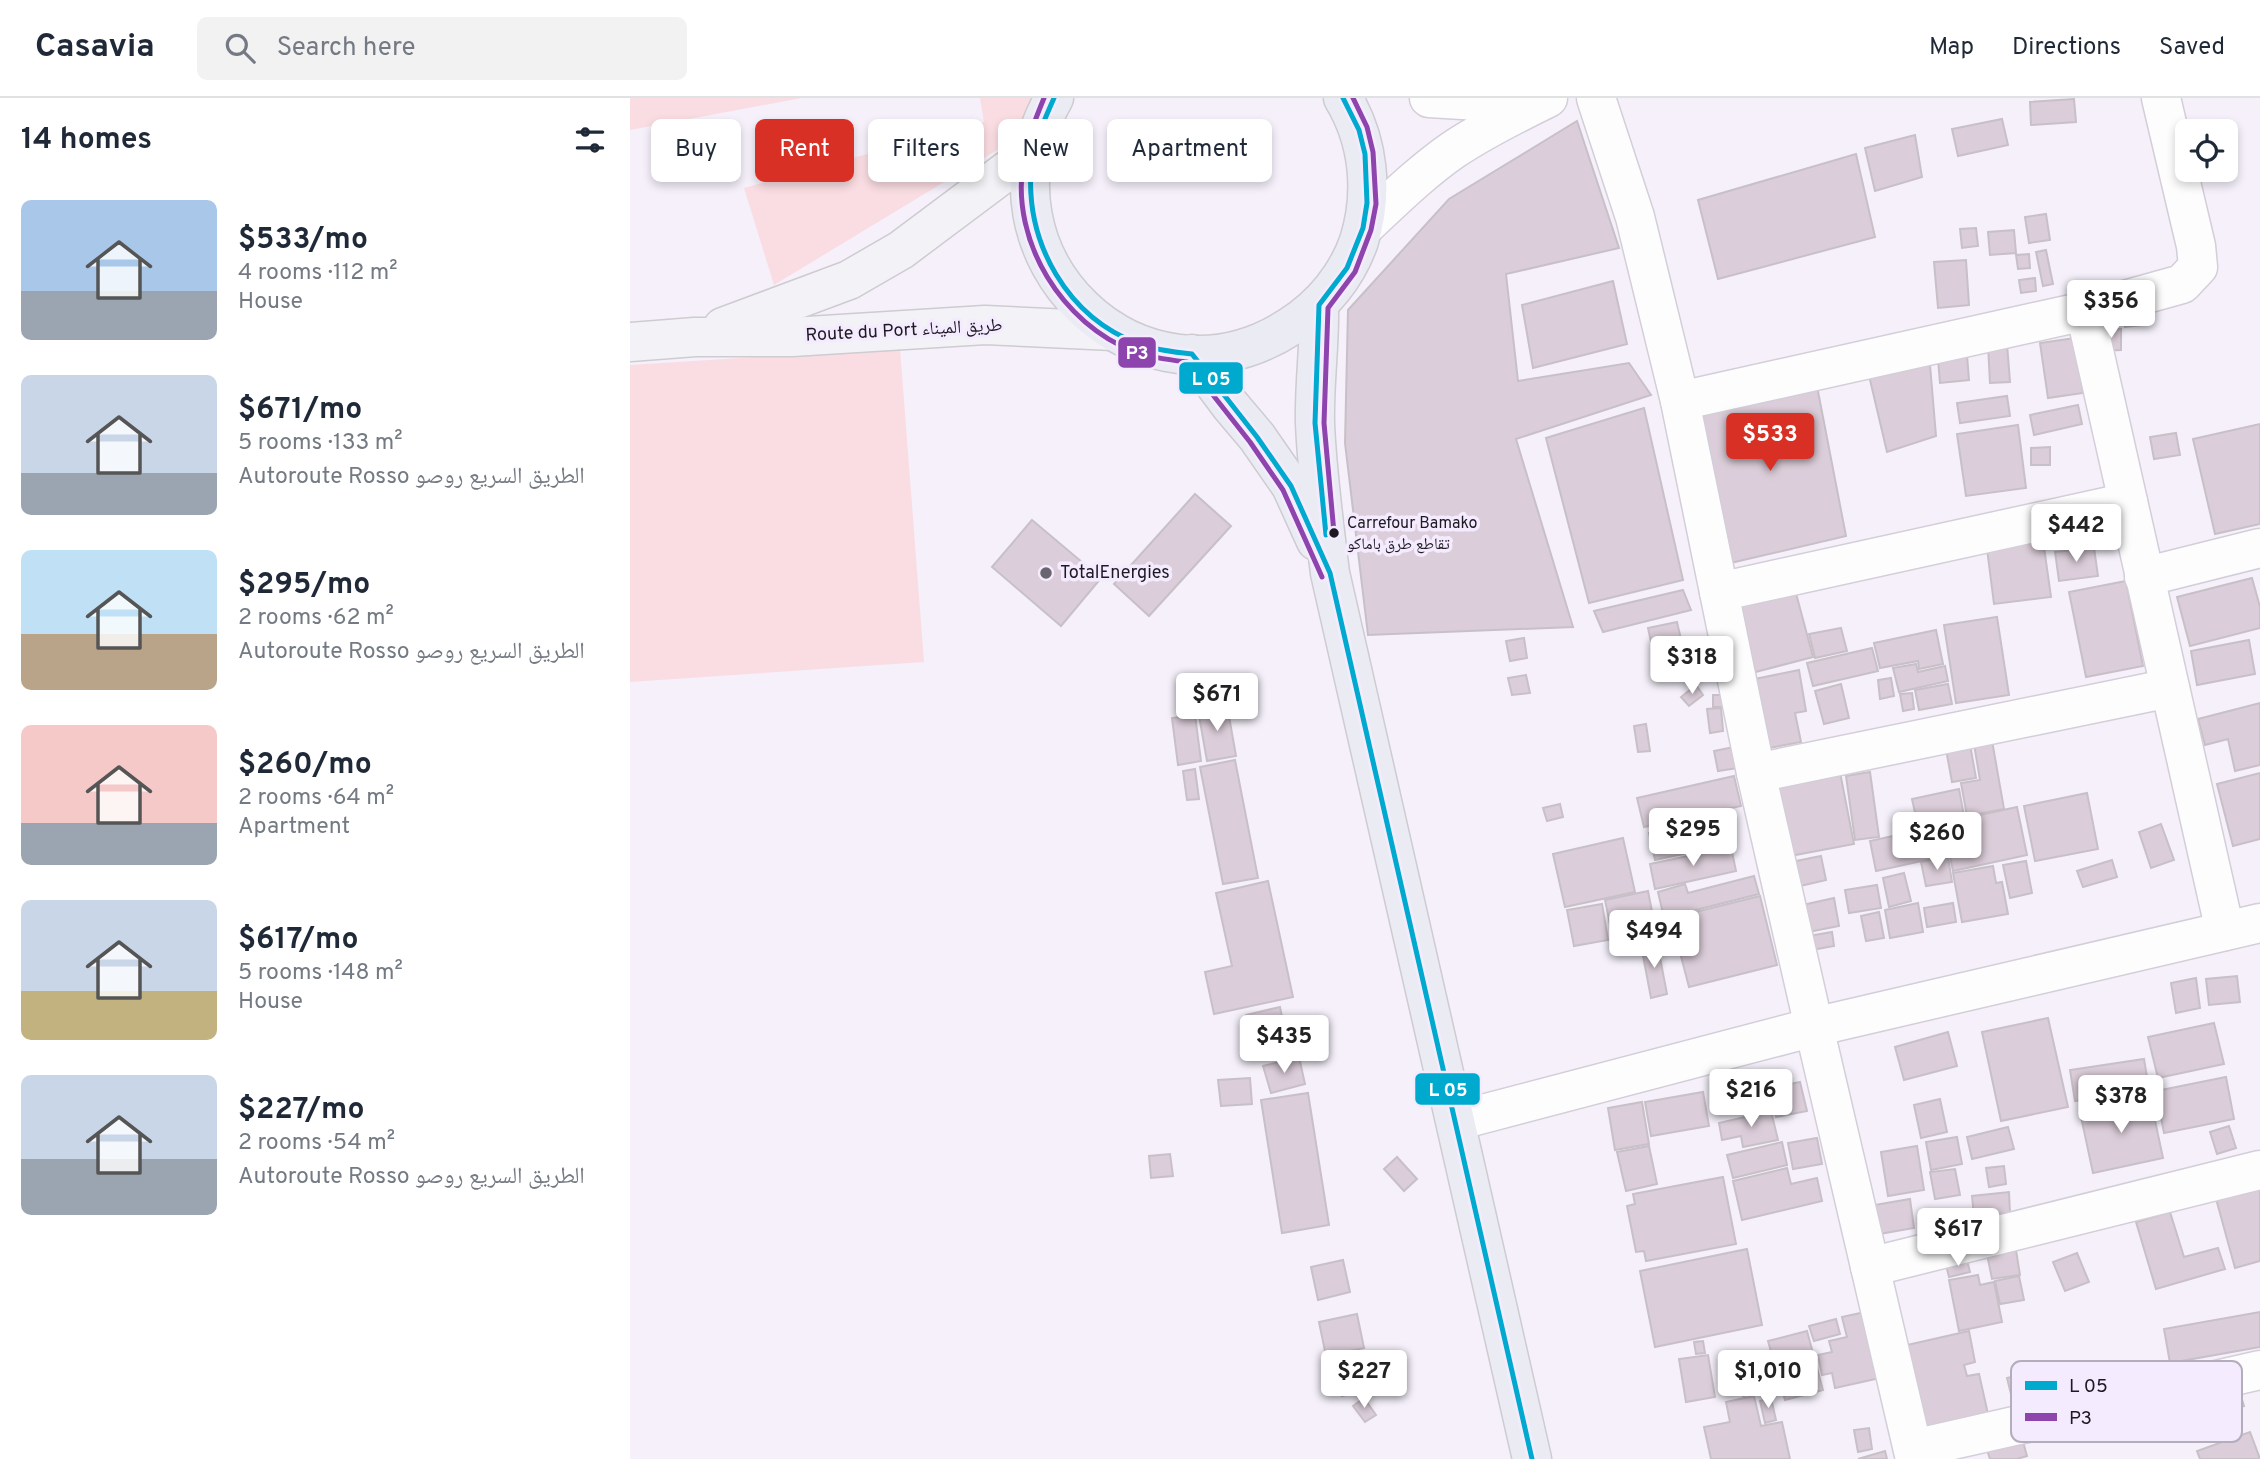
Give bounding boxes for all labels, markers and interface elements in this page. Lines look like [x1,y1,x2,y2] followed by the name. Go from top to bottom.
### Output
[197,17,687,80] search box
[35,27,155,69] text: Casavia
[221,29,259,67] icon: search
[277,32,416,65] text: Search here
[1929,33,1974,63] text: Map
[2012,33,2121,63] text: Directions
[2159,33,2225,63] text: Saved
[651,119,741,182] chip: Buy
[755,119,854,182] chip: Rent
[868,119,984,182] chip: Filters
[998,119,1093,182] chip: New
[1107,119,1272,182] chip: Apartment
[2175,119,2238,182] map controls
[2175,119,2238,182] button: locate
[571,121,609,159] icon: filters
[21,122,152,159] text: 14 homes
[238,222,368,259] text: $533/mo
[77,228,161,312] icon: home
[238,259,398,288] text: 4 rooms · 112 m²
[2070,280,2152,340] pin: $356
[238,288,303,317] text: House
[2083,288,2139,317] text: $356
[805,314,1003,348] street label: Route du Port طريق الميناء
[1117,336,1157,369] line badge: P3
[1125,342,1149,366] text: P3
[1178,361,1244,395] line badge: L 05
[1191,368,1231,392] text: L 05
[238,392,362,429] text: $671/mo
[77,403,161,487] icon: home
[1729,414,1811,473] pin: $533
[1742,421,1798,450] text: $533
[238,429,403,458] text: 5 rooms · 133 m²
[238,463,585,492] text: Autoroute Rosso الطريق السريع روصو
[2035,504,2117,564] pin: $442
[2047,512,2105,541] text: $442
[1347,514,1478,555] place label: Carrefour Bamako تقاطع طرق باماكو
[1327,526,1341,540] marker: Carrefour Bamako تقاطع طرق باماكو
[1060,562,1170,585] place label: TotalEnergies
[1038,565,1054,581] marker: TotalEnergies
[238,567,370,604] text: $295/mo
[77,578,161,662] icon: home
[238,604,394,633] text: 2 rooms · 62 m²
[1651,636,1733,696] pin: $318
[238,638,585,667] text: Autoroute Rosso الطريق السريع روصو
[1666,644,1718,673] text: $318
[1176,674,1258,733] pin: $671
[1192,681,1242,710] text: $671
[238,747,372,784] text: $260/mo
[77,753,161,837] icon: home
[238,784,394,813] text: 2 rooms · 64 m²
[1652,808,1734,868] pin: $295
[1896,812,1978,872] pin: $260
[238,813,350,842] text: Apartment
[1665,816,1721,845] text: $295
[1908,820,1966,849] text: $260
[1613,910,1695,970] pin: $494
[1625,918,1683,947] text: $494
[238,922,358,959] text: $617/mo
[77,928,161,1012] icon: home
[238,959,403,988] text: 5 rooms · 148 m²
[238,988,303,1017] text: House
[1243,1016,1325,1075] pin: $435
[1256,1023,1312,1052] text: $435
[1710,1070,1792,1129] pin: $216
[1414,1072,1481,1106] line badge: L 05
[2080,1076,2162,1135] pin: $378
[1725,1077,1777,1106] text: $216
[1428,1079,1468,1103] text: L 05
[2094,1083,2148,1112] text: $378
[238,1092,364,1129] text: $227/mo
[77,1103,161,1187] icon: home
[238,1129,395,1158] text: 2 rooms · 54 m²
[238,1163,585,1192] text: Autoroute Rosso الطريق السريع روصو
[1917,1208,1999,1268] pin: $617
[1933,1216,1983,1245] text: $617
[1323,1350,1405,1410] pin: $227
[1711,1350,1825,1410] pin: $1,010
[1337,1358,1391,1387] text: $227
[1734,1358,1802,1387] text: $1,010
[2011,1361,2242,1442] legend
[2069,1375,2108,1399] text: L 05
[2069,1407,2092,1431] text: P3

